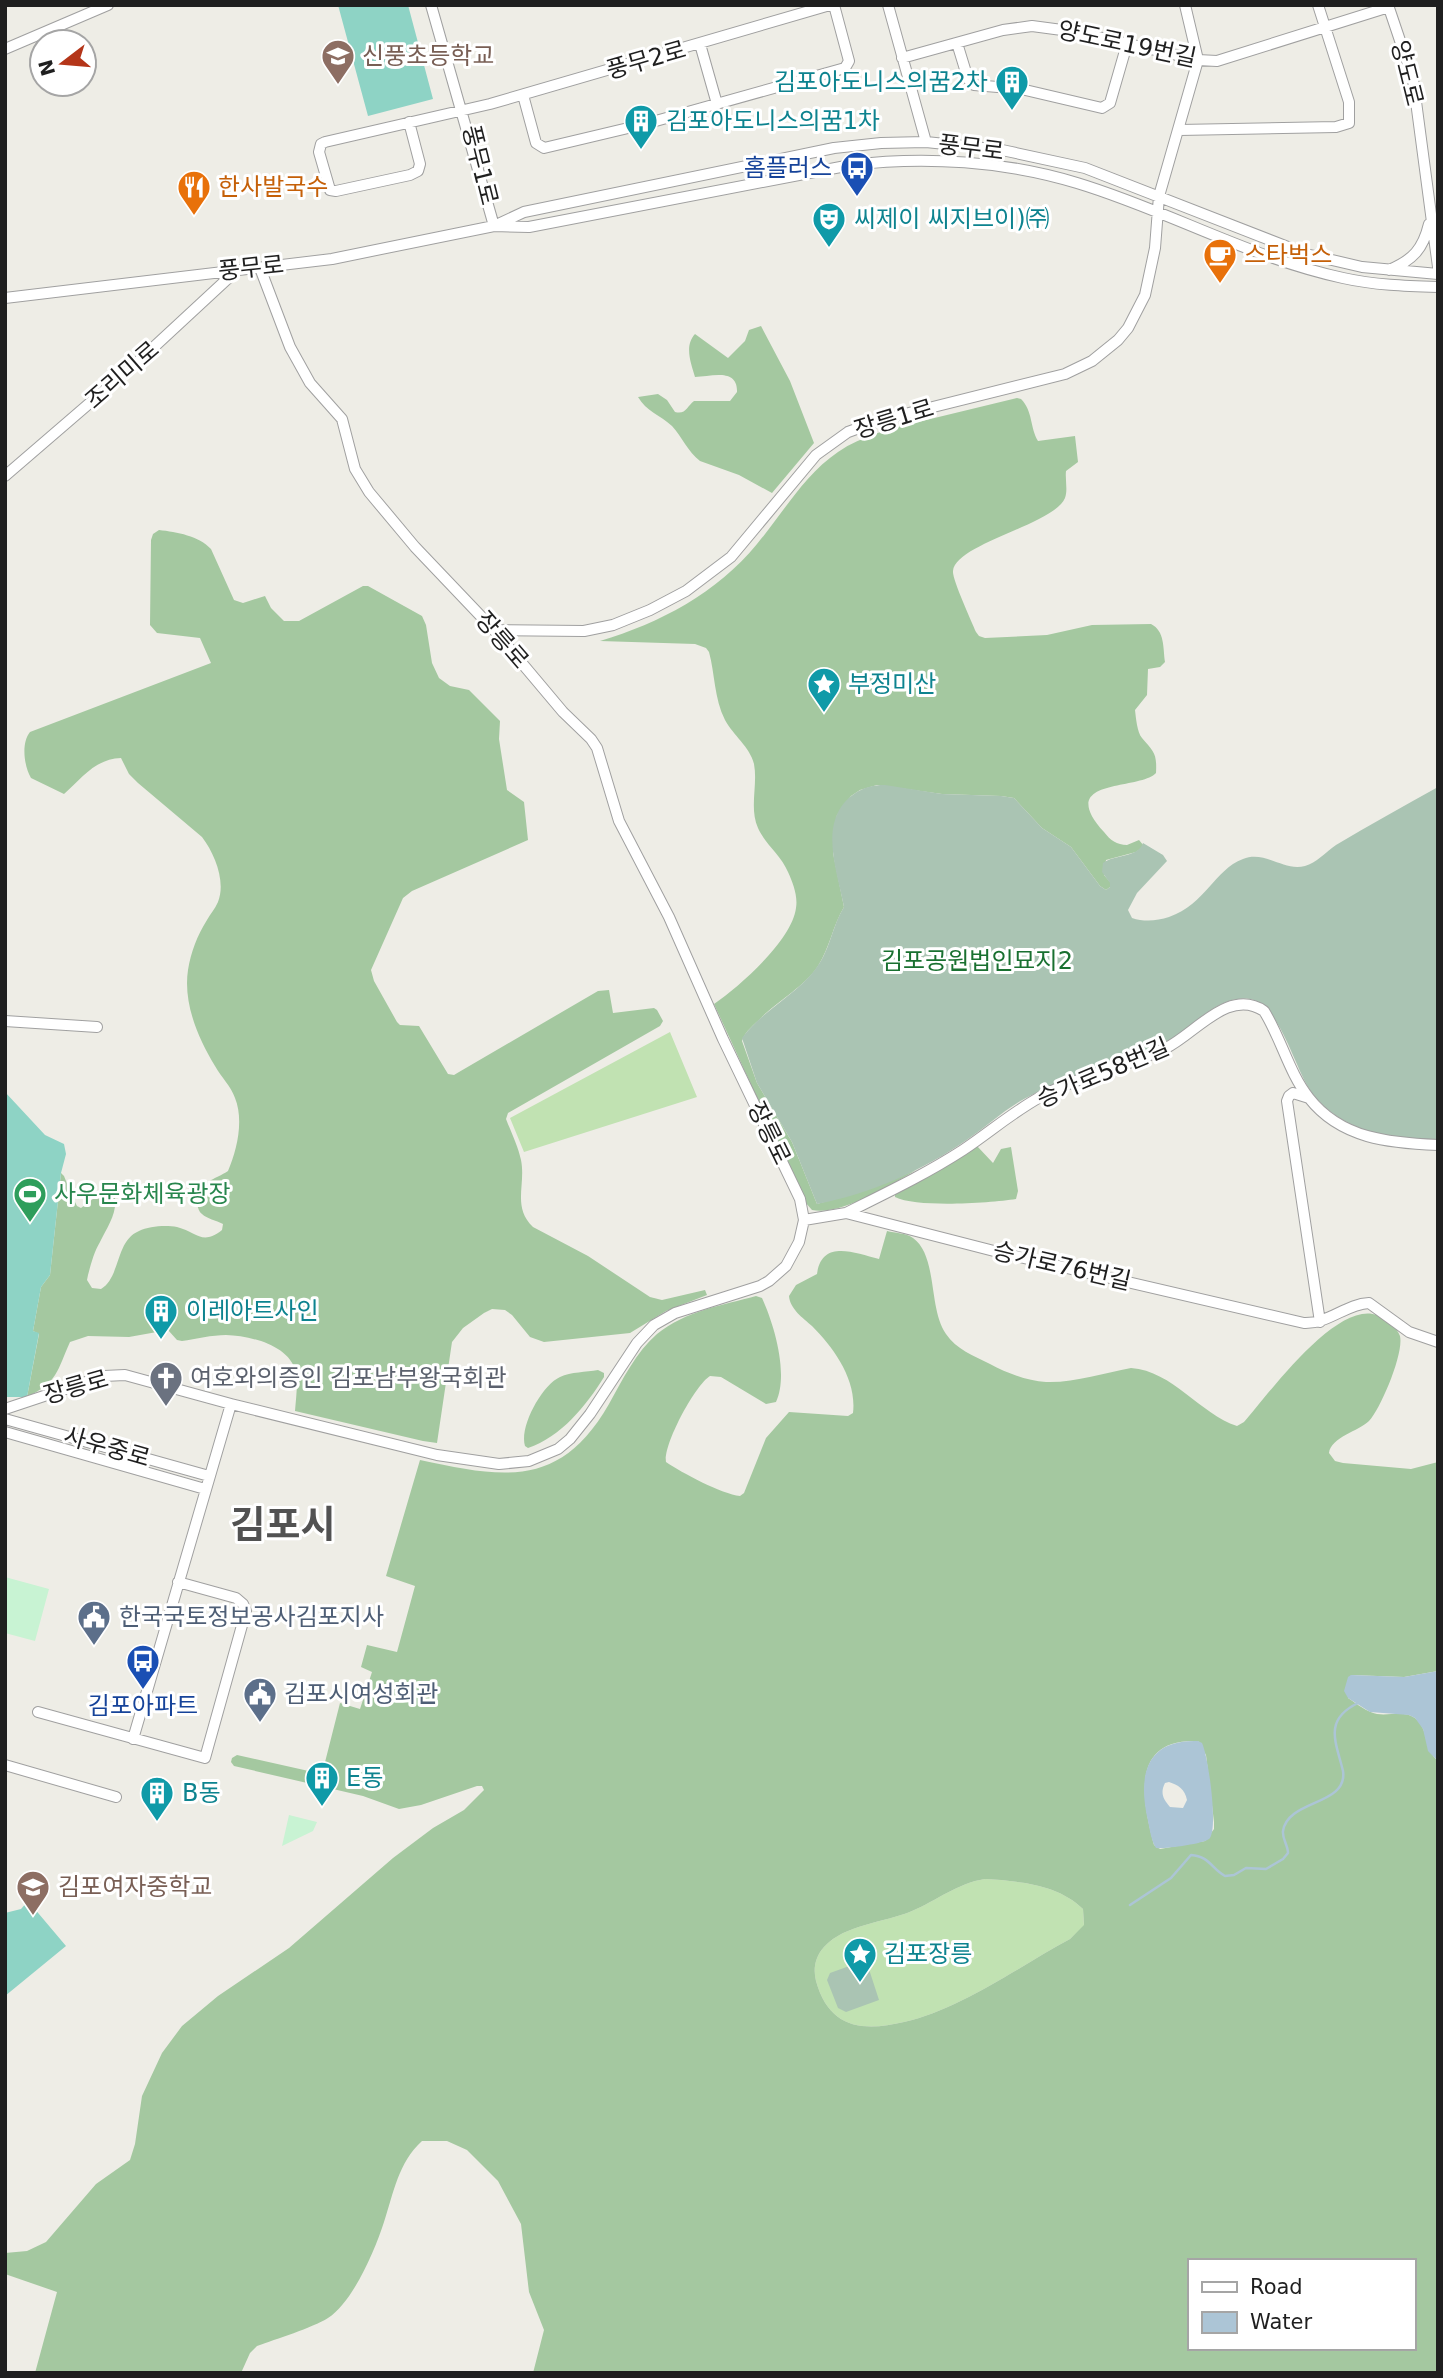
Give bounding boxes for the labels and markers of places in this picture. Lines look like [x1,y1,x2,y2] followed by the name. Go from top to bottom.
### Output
[319,37,357,86] school or university icon: 신풍초등학교
[362,42,494,70] place label: 신풍초등학교
[993,63,1031,112] building icon: 김포아도니스의꿈2차
[774,68,988,96] place label: 김포아도니스의꿈2차
[622,102,660,151] building icon: 김포아도니스의꿈1차
[666,107,880,135] place label: 김포아도니스의꿈1차
[838,149,876,198] bus stop icon: 홈플러스
[744,154,832,182] place label: 홈플러스
[175,168,213,217] restaurant icon: 한사발국수
[218,173,328,201] place label: 한사발국수
[810,200,848,249] theatre icon: 씨제이 씨지브이)㈜
[854,205,1050,233] place label: 씨제이 씨지브이)㈜
[1201,236,1239,285] cafe icon: 스타벅스
[1244,241,1332,269] place label: 스타벅스
[805,665,843,714] place icon: 부정미산
[848,670,936,698] place label: 부정미산
[11,1175,49,1224] sports icon: 사우문화체육광장
[54,1180,231,1208] place label: 사우문화체육광장
[142,1292,180,1341] building icon: 이레아트사인
[186,1297,318,1325] place label: 이레아트사인
[147,1359,185,1408] church icon: 여호와의증인 김포남부왕국회관
[190,1364,507,1392] place label: 여호와의증인 김포남부왕국회관
[75,1598,113,1647] public building icon: 한국국토정보공사김포지사
[119,1603,384,1631] place label: 한국국토정보공사김포지사
[124,1642,162,1691] bus stop icon: 김포아파트
[241,1675,279,1724] public building icon: 김포시여성회관
[284,1680,439,1708] place label: 김포시여성회관
[88,1692,198,1720] place label: 김포아파트
[303,1759,341,1808] building icon: E동
[346,1764,383,1792] place label: E동
[138,1774,176,1823] building icon: B동
[182,1779,221,1807] place label: B동
[14,1868,52,1917] school or university icon: 김포여자중학교
[58,1873,213,1901] place label: 김포여자중학교
[841,1935,879,1984] place icon: 김포장릉
[884,1940,972,1968] place label: 김포장릉

